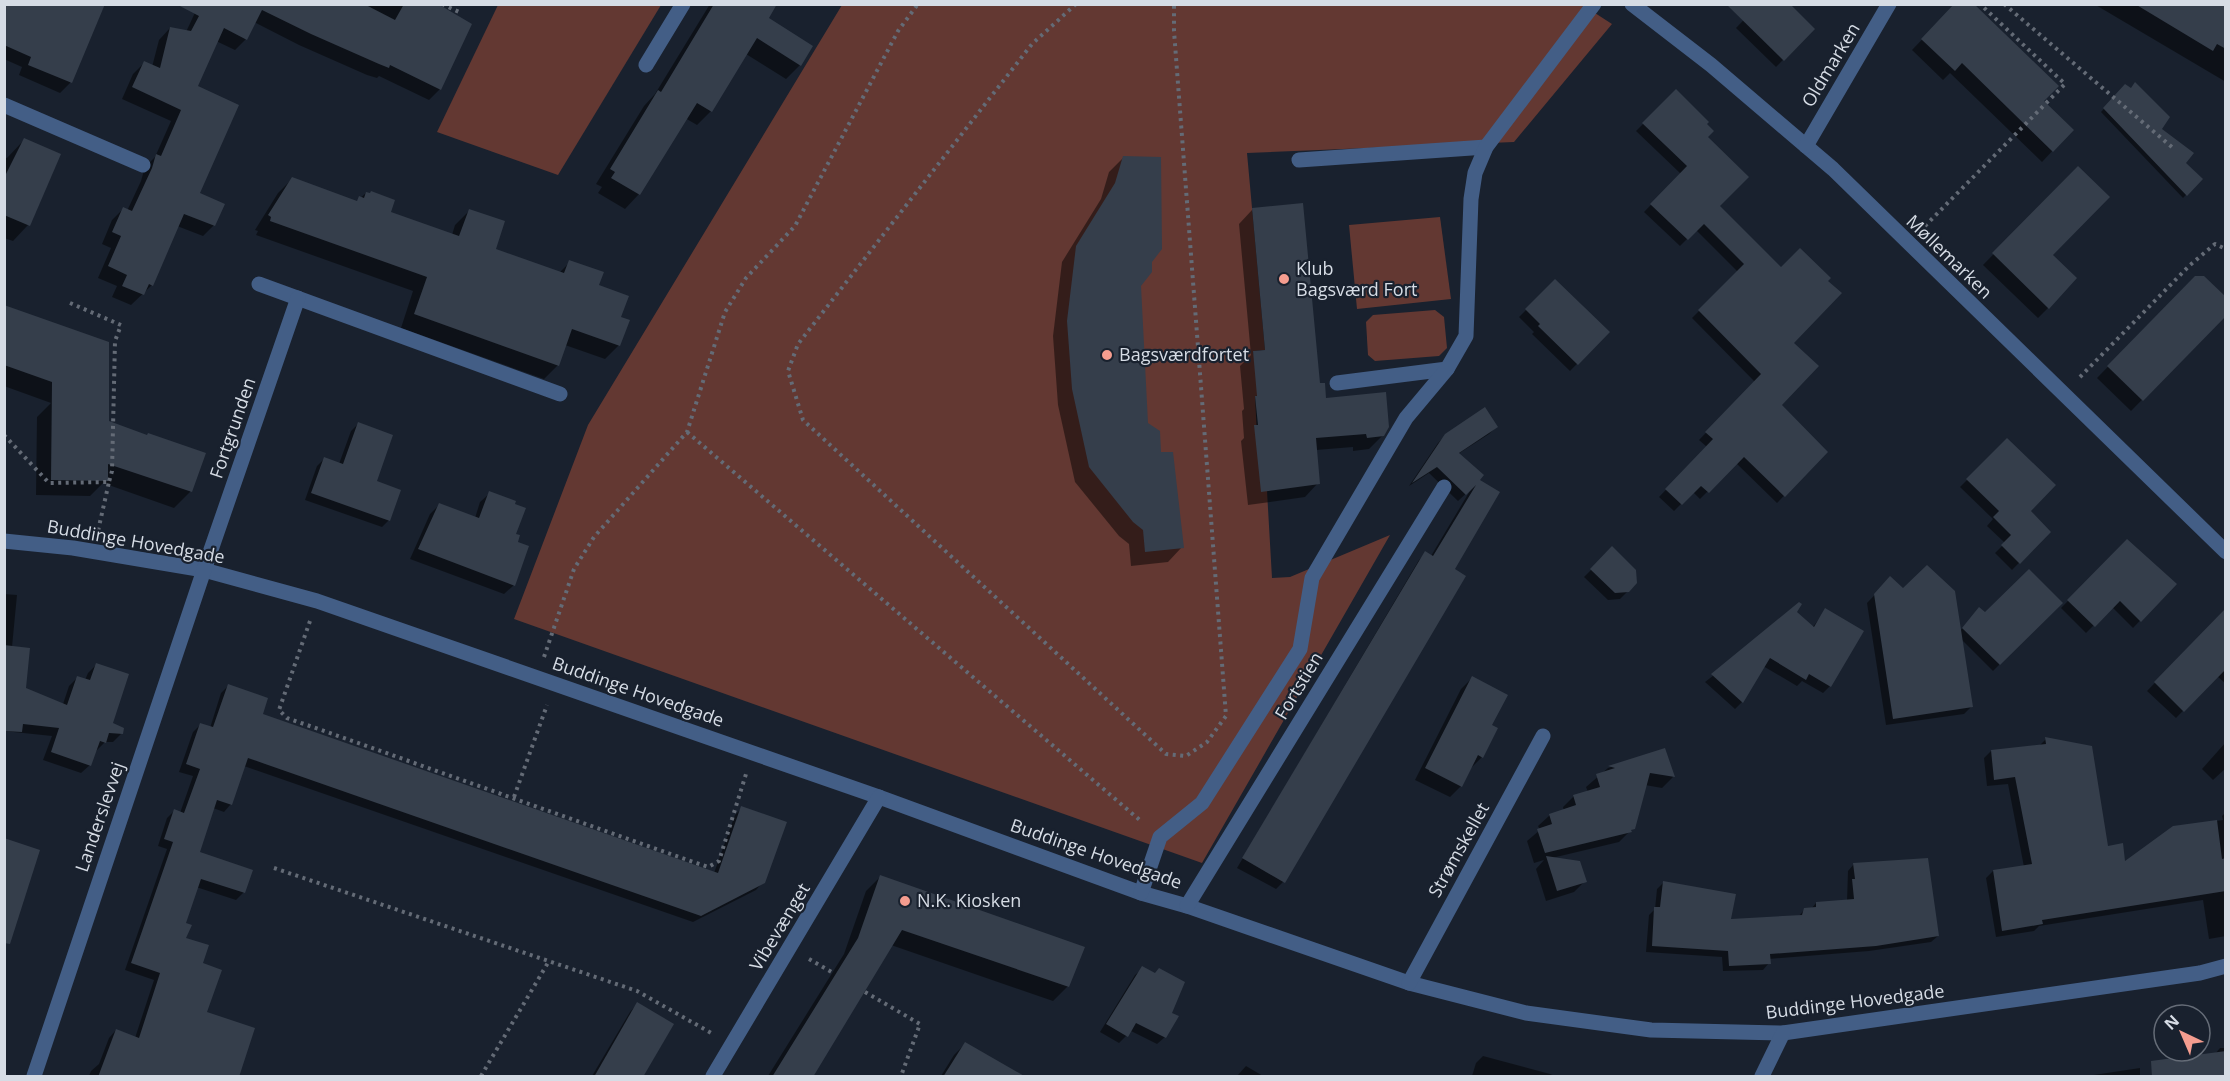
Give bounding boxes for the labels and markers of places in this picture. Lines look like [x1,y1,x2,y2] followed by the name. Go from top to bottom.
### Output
[1296,256,1417,301] place label: Klub Bagsværd Fort
[1277,272,1291,286] marker: Klub Bagsværd Fort
[1119,342,1249,366] place label: Bagsværdfortet
[1100,348,1114,362] marker: Bagsværdfortet
[917,888,1021,912] place label: N.K. Kiosken
[898,894,912,908] marker: N.K. Kiosken

